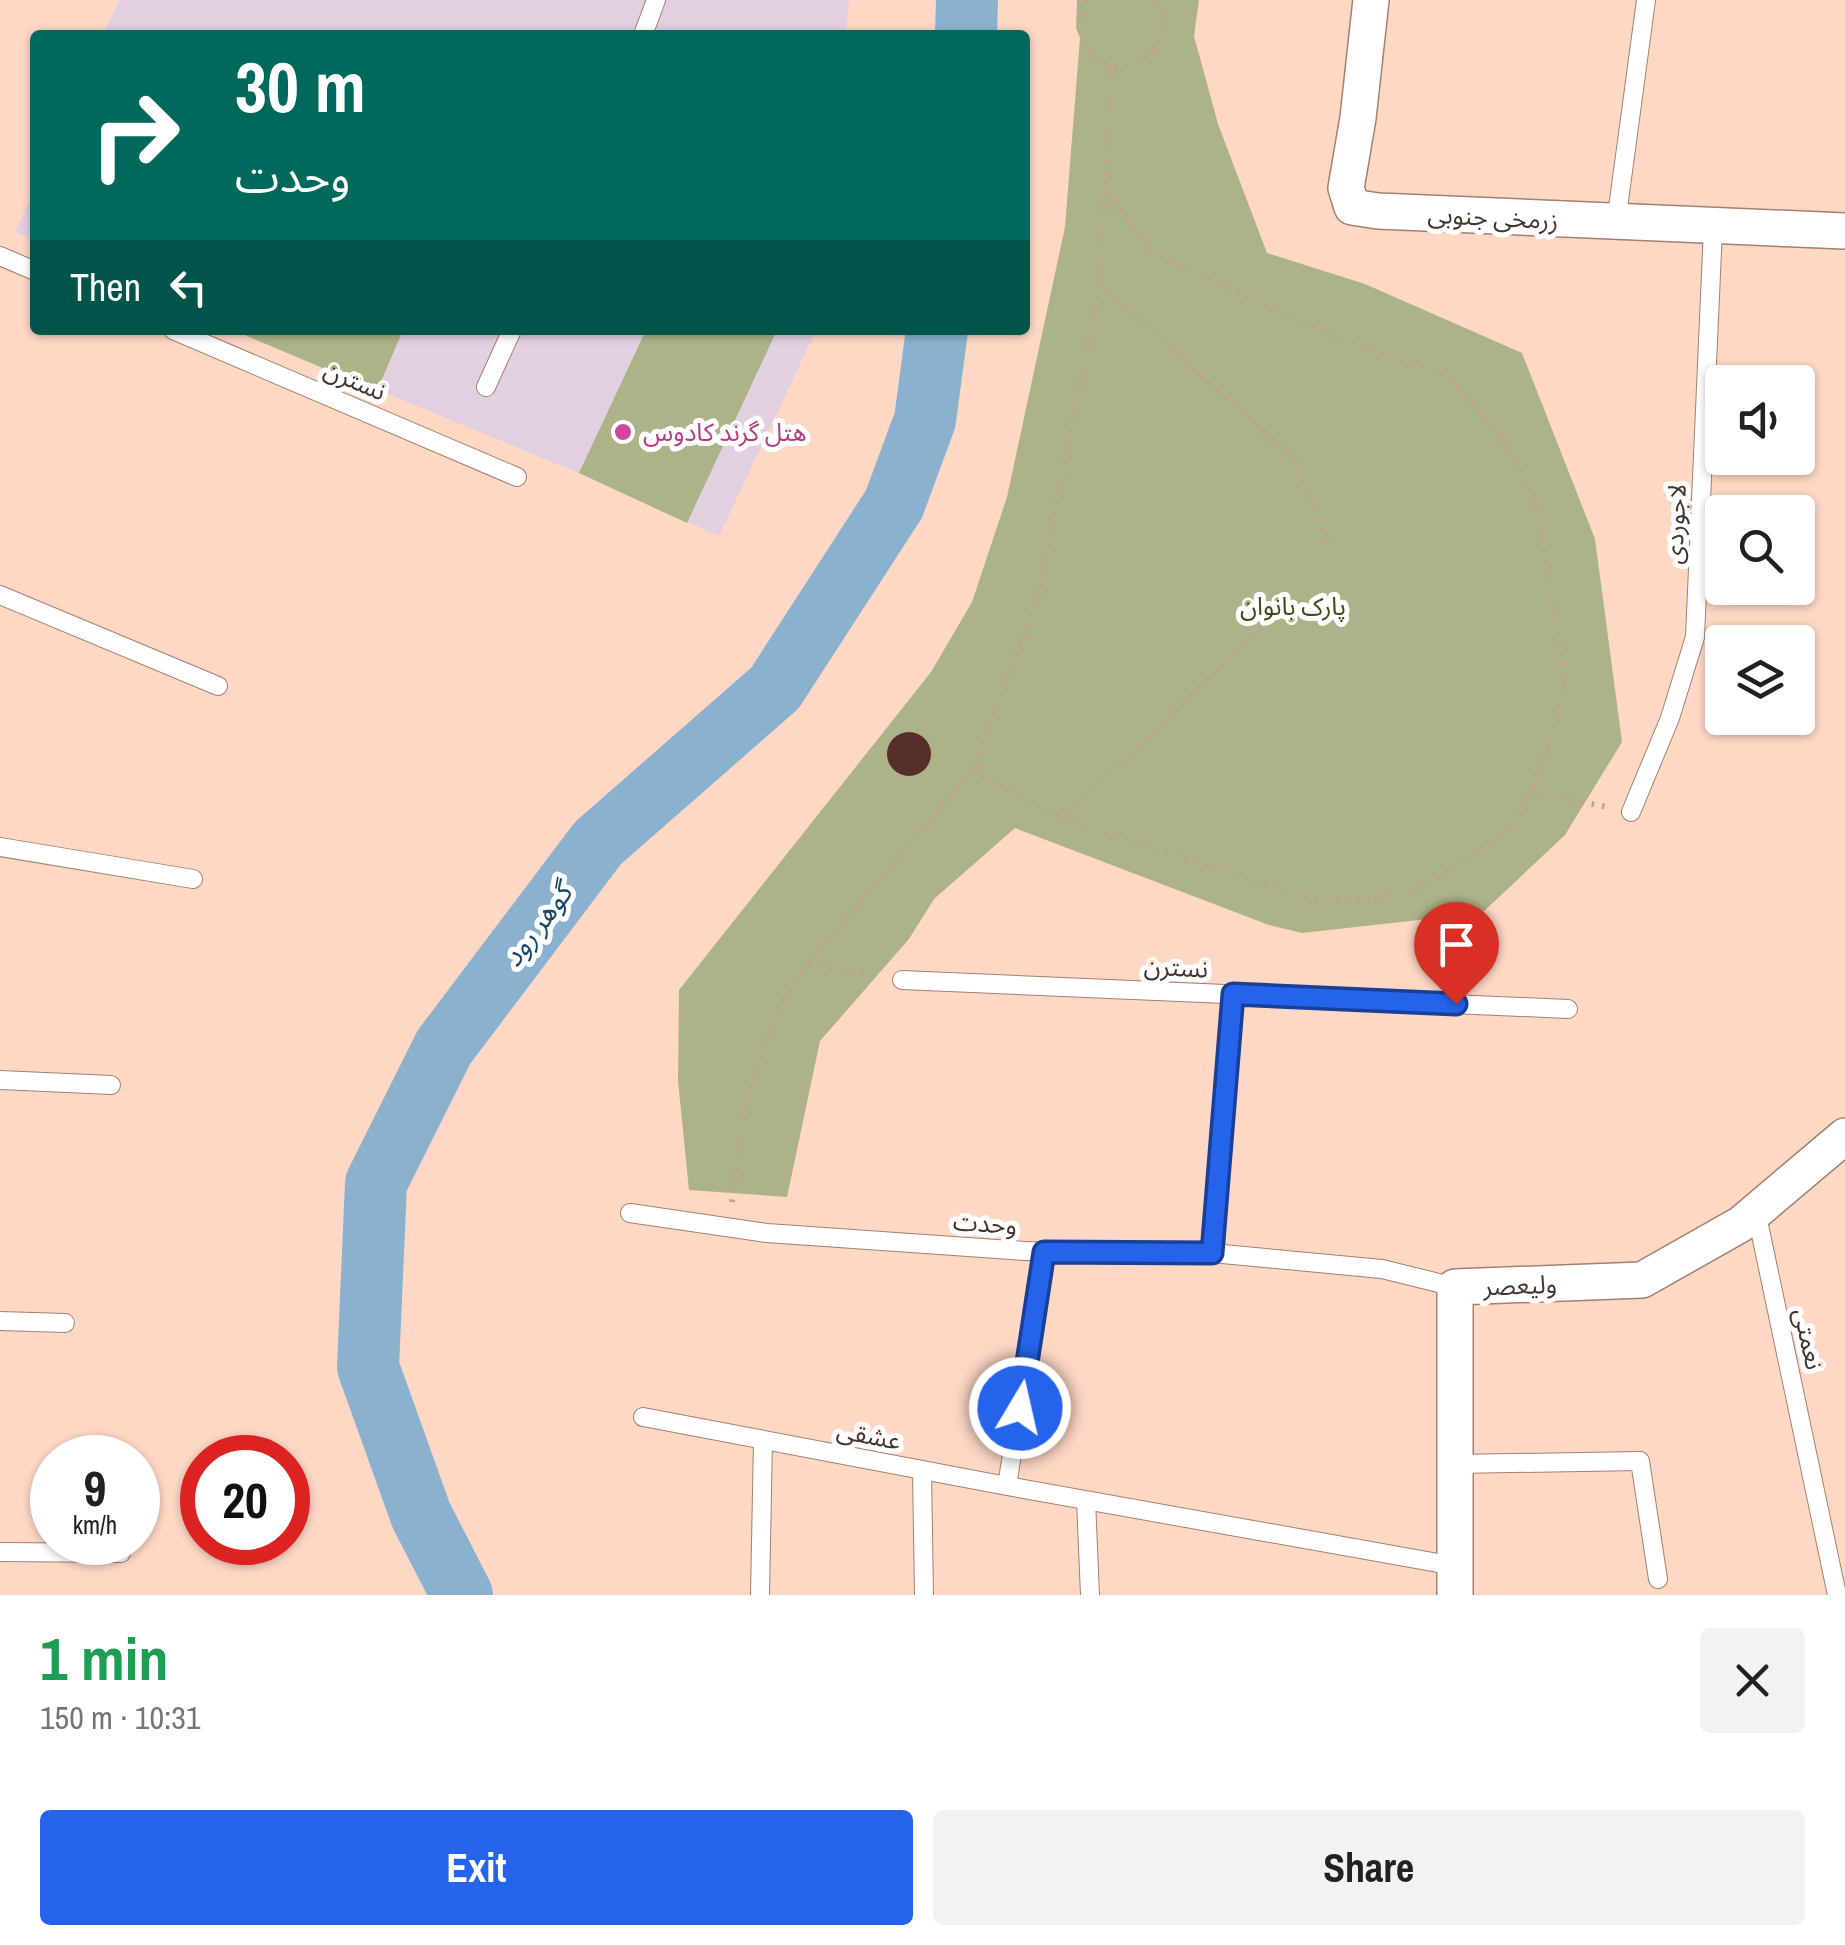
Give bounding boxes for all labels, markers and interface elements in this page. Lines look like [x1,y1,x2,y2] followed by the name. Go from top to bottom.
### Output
[235,40,366,134] text: 30 m
[70,70,200,200] icon: right
[235,145,350,206] text: وحدت
[1427,197,1559,237] street label: زرمخی جنوبی
[161,260,216,315] icon: left
[70,262,141,313] text: Then
[319,352,391,408] street label: نسترن
[1705,365,1815,735] map controls
[1705,365,1815,475] button: sound
[643,415,807,449] place label: هتل گرند کادوس
[612,421,634,443] marker: هتل گرند کادوس
[1656,483,1694,565] street label: لاجوردی
[1705,495,1815,605] button: search
[1240,589,1346,623] park label: پارک بانوان
[1705,625,1815,735] button: layers
[493,871,584,974] water label: گوهر رود
[1414,902,1499,1005] pin
[1429,917,1484,972] icon: arrive
[1143,948,1209,986] street label: نسترن
[952,1204,1018,1242] street label: وحدت
[1482,1267,1557,1303] street label: ولیعصر
[1786,1305,1832,1373] street label: نعمتی
[968,1356,1072,1460] position arrow
[834,1412,904,1458] street label: عشقی
[180,1435,310,1565] speed limit sign: 20
[84,1454,106,1522] text: 9
[73,1508,117,1542] text: km/h
[40,1618,169,1699] text: 1 min
[1700,1628,1805,1733] button: close
[40,1696,200,1739] text: 150 m · 10:31
[40,1810,913,1925] button: Exit
[933,1810,1805,1925] button: Share

